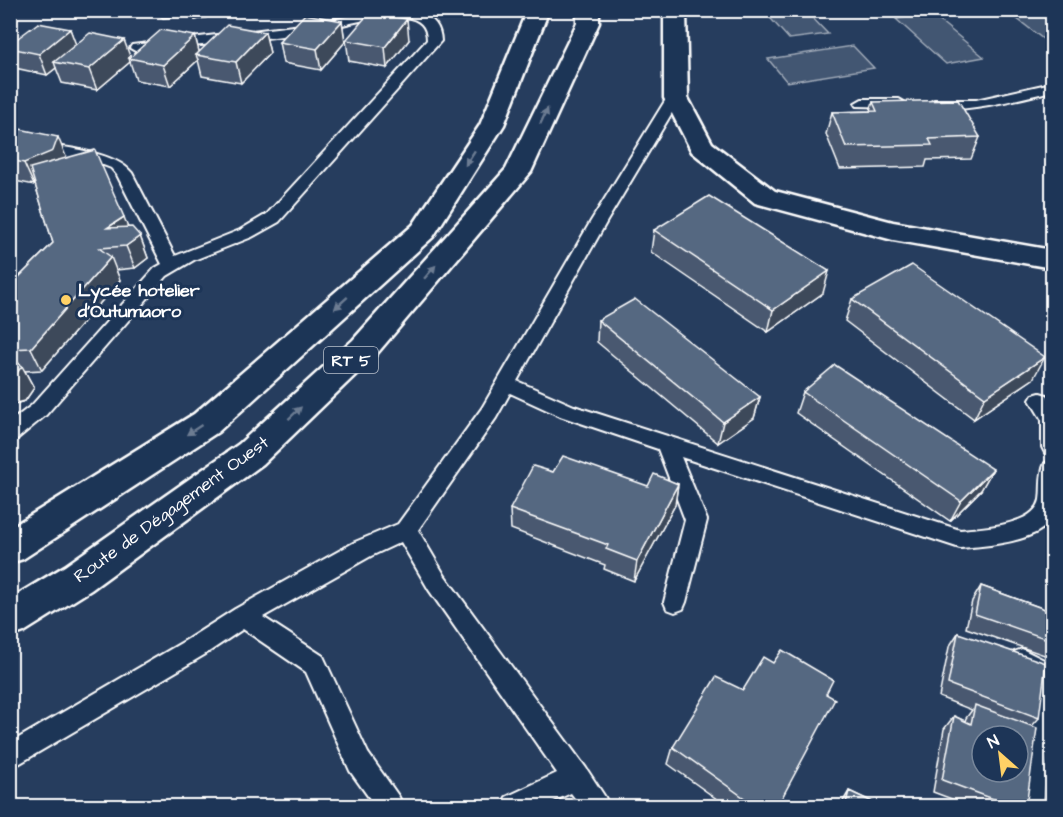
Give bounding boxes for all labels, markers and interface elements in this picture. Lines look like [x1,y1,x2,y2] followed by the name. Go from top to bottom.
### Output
[540,108,549,125] one-way arrow
[464,150,476,166] one-way arrow
[423,265,437,280] one-way arrow
[77,278,200,324] place label: Lycée hotelier d'Outumaoro
[59,293,73,307] marker: Lycée hotelier d'Outumaoro
[334,296,349,309] one-way arrow
[324,347,378,373] road number: RT 5
[288,406,302,420] one-way arrow
[186,425,202,436] one-way arrow
[69,430,275,590] street label: Route de Dégagement Ouest
[970,724,1030,784] north arrow
[984,730,1003,754] text: N

